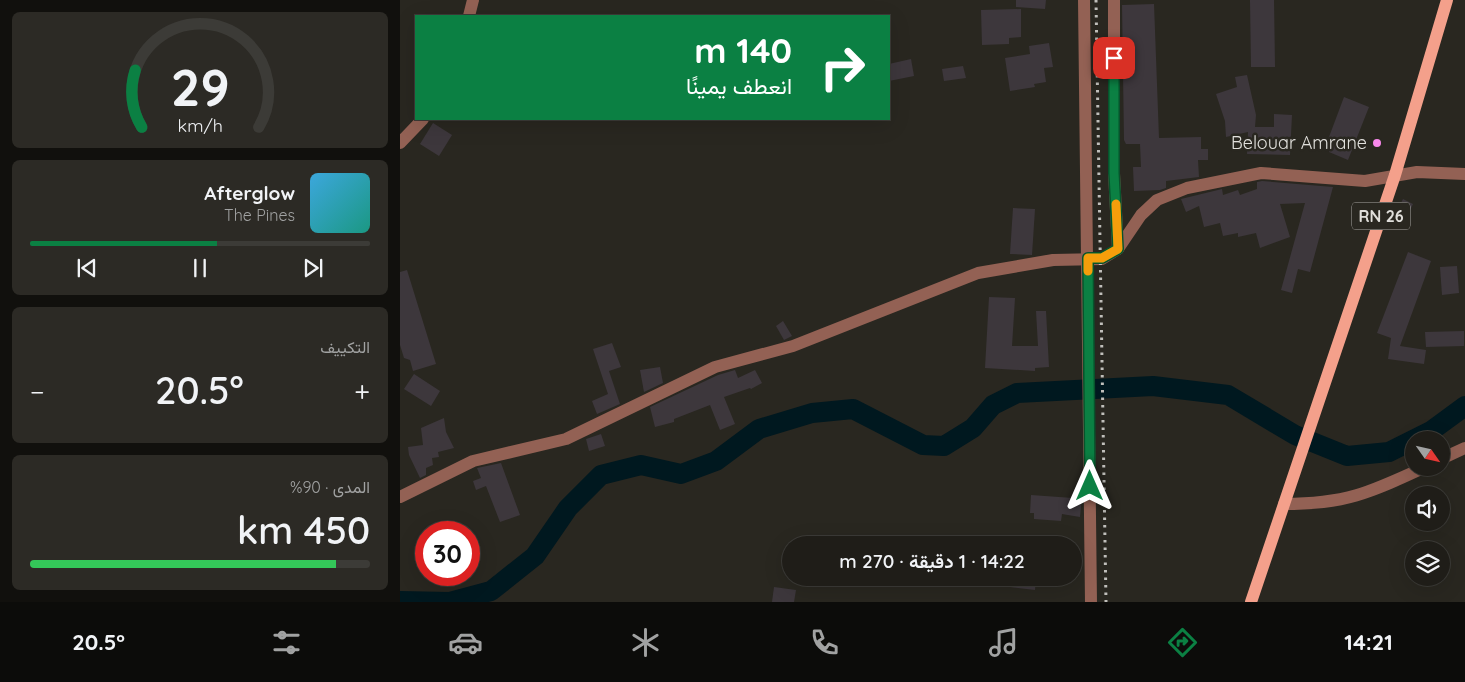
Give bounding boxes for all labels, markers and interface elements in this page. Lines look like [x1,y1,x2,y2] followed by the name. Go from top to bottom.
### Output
[694,28,792,72] text: 140 m
[810,35,875,100] icon: right
[1093,37,1135,79] pin
[1100,44,1128,72] icon: arrive
[170,54,230,119] text: 29
[686,72,792,100] text: انعطف يمينًا
[177,114,223,136] text: km/h
[1231,131,1367,154] place label: Belouar Amrane
[1371,137,1383,149] marker: Belouar Amrane
[204,181,295,205] text: Afterglow
[1352,202,1410,230] road number: RN 26
[224,205,295,225] text: The Pines
[73,254,101,282] icon: previous
[186,254,214,282] icon: pause
[299,254,327,282] icon: next
[320,337,370,357] text: التكييف
[155,366,244,414] text: 20.5°
[30,374,45,409] text: −
[354,374,370,409] text: +
[1405,431,1450,476] north arrow
[1405,431,1450,586] map controls
[1063,459,1115,511] position arrow
[290,477,370,497] text: المدى · 90%
[1405,486,1450,531] button: sound
[237,506,370,554] text: 450 km
[415,521,480,586] speed limit sign: 30
[1405,541,1450,586] button: layers
[839,549,1025,573] text: 14:22 · 1 دقيقة · 270 m
[269,625,304,660] icon: filters
[448,625,483,660] icon: car
[628,625,663,660] icon: climate
[807,625,842,660] icon: phone
[986,625,1021,660] icon: music
[1165,625,1200,660] icon: directions
[72,628,125,656] text: 20.5°
[1344,628,1393,656] text: 14:21

